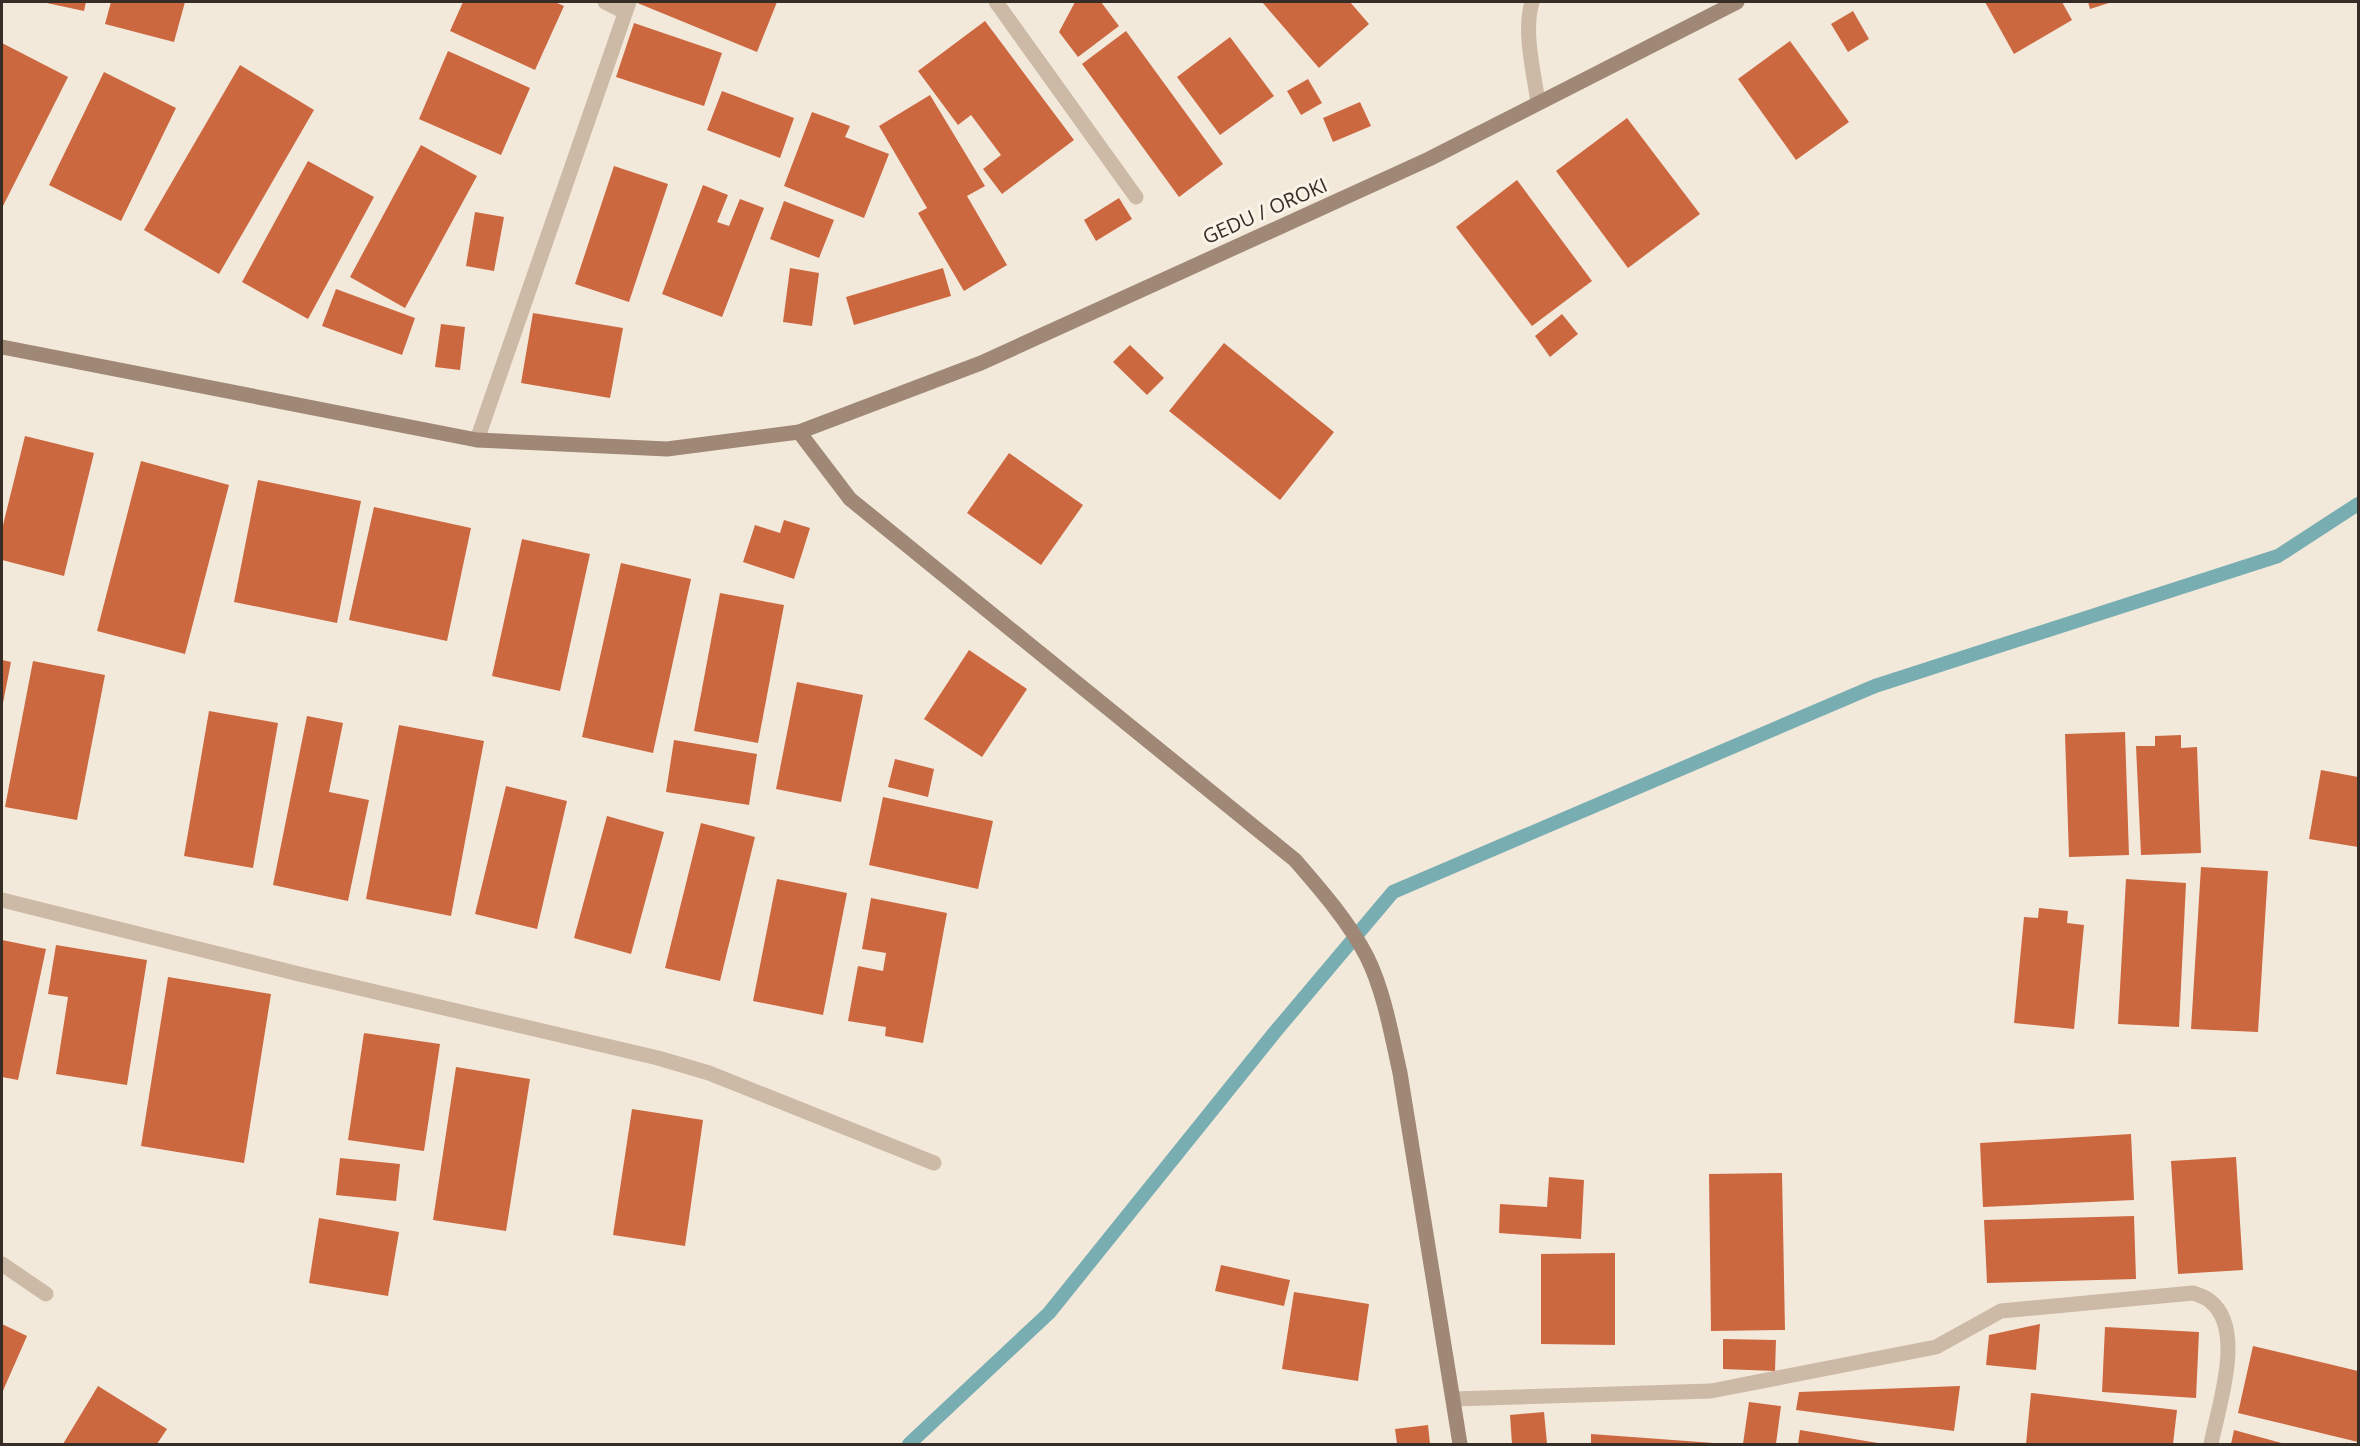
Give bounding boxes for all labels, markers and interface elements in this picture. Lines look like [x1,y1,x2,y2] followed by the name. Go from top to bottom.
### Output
[1198,171,1331,250] street label: GEDU / OROKI

